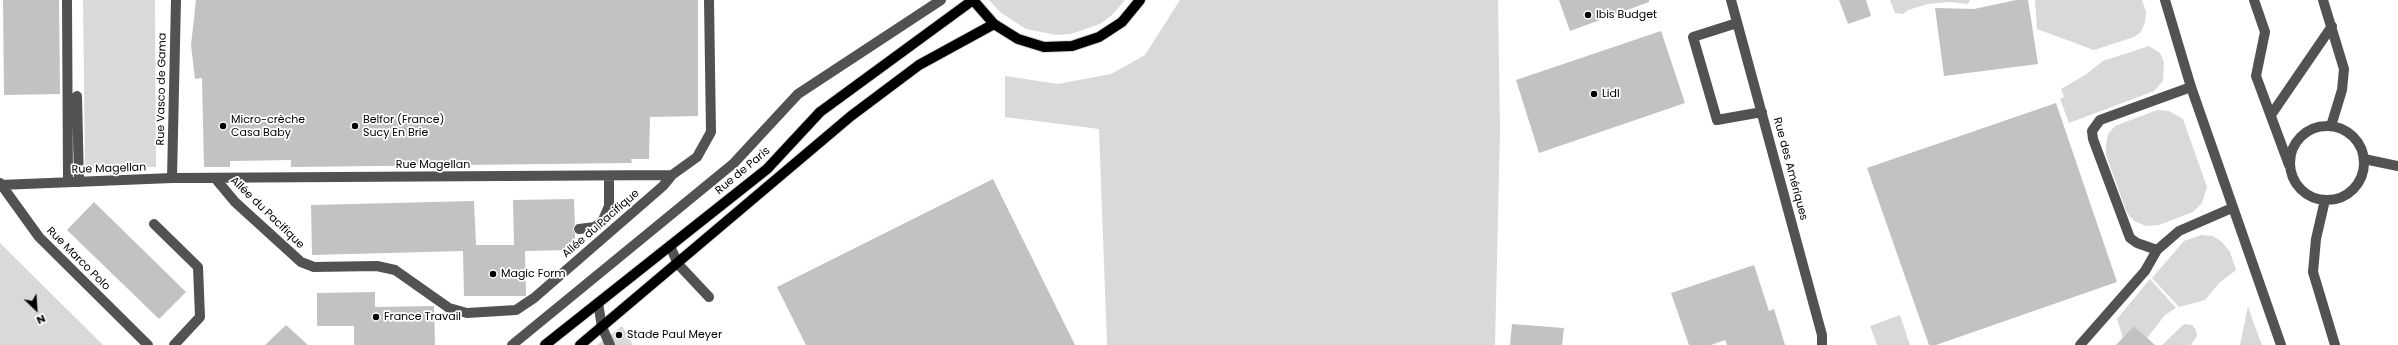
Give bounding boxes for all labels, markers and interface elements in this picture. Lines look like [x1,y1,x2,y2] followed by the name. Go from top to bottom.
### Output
[1596,8,1657,22] place label: Ibis Budget
[1583,10,1593,20] marker: Ibis Budget
[154,33,170,145] street label: Rue Vasco de Gama
[1602,87,1620,101] place label: Lidl
[1589,89,1599,99] marker: Lidl
[231,113,305,139] place label: Micro-crèche Casa Baby
[363,113,445,139] place label: Belfor (France) Sucy En Brie
[1770,116,1810,222] street label: Rue des Amériques
[218,121,228,131] marker: Micro-crèche Casa Baby
[350,121,360,131] marker: Belfor (France) Sucy En Brie
[713,144,773,198] street label: Rue de Paris
[396,158,470,172] street label: Rue Magellan
[72,161,146,177] street label: Rue Magellan
[227,174,307,252] street label: Allée du Pacifique
[560,187,642,261] street label: Allée du Pacifique
[44,225,112,293] street label: Rue Marco Polo
[501,267,566,281] place label: Magic Form
[488,269,498,279] marker: Magic Form
[16,289,56,329] north arrow
[384,310,461,324] place label: France Travail
[34,311,48,329] text: N
[371,312,381,322] marker: France Travail
[627,328,722,342] place label: Stade Paul Meyer
[614,330,624,340] marker: Stade Paul Meyer

